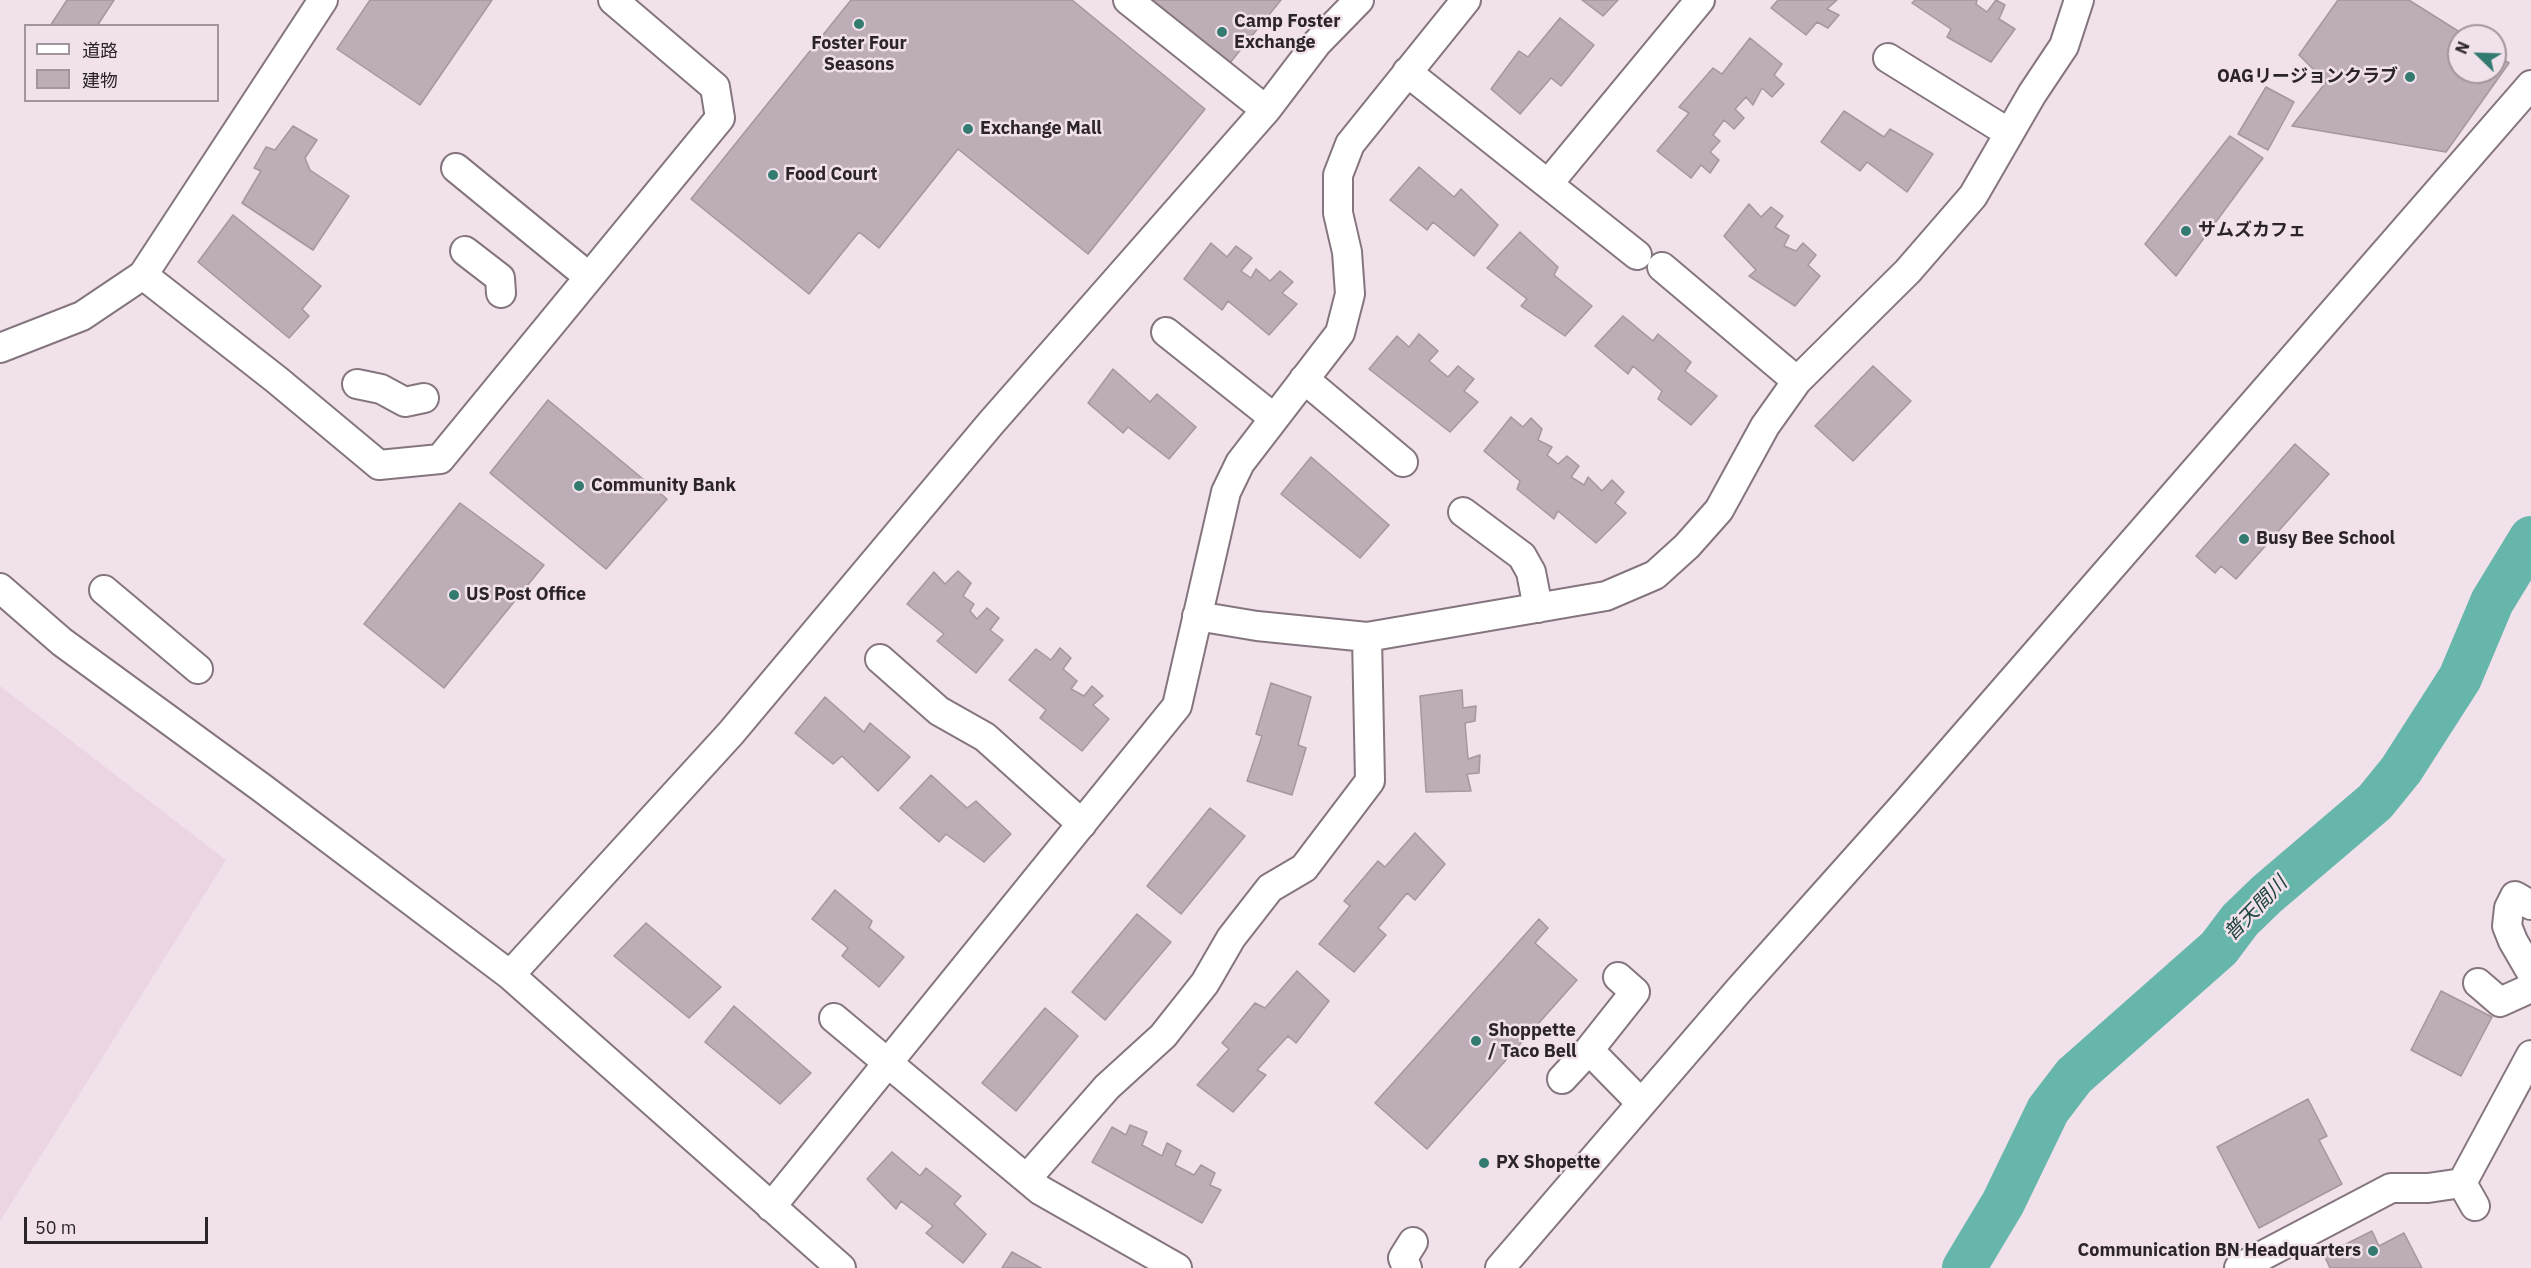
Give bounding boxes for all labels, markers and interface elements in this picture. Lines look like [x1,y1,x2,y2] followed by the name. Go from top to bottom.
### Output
[1234,11,1340,54] place label: Camp Foster Exchange
[852,17,866,31] marker: Foster Four Seasons
[24,24,219,102] legend
[2447,24,2507,84] north arrow
[1215,25,1229,39] marker: Camp Foster Exchange
[811,33,907,76] place label: Foster Four Seasons
[82,39,118,62] text: 道路
[2451,39,2474,57] text: N
[2217,66,2398,88] place label: OAGリージョンクラブ
[82,69,118,92] text: 建物
[2403,70,2417,84] marker: OAGリージョンクラブ
[980,118,1102,140] place label: Exchange Mall
[961,122,975,136] marker: Exchange Mall
[785,164,877,186] place label: Food Court
[766,168,780,182] marker: Food Court
[2198,220,2306,242] place label: サムズカフェ
[2179,224,2193,238] marker: サムズカフェ
[591,475,736,497] place label: Community Bank
[572,479,586,493] marker: Community Bank
[2256,528,2395,550] place label: Busy Bee School
[2237,532,2251,546] marker: Busy Bee School
[466,584,586,606] place label: US Post Office
[447,588,461,602] marker: US Post Office
[2220,872,2292,946] water label: 普天間川
[1488,1020,1577,1062] place label: Shoppette / Taco Bell
[1469,1034,1483,1048] marker: Shoppette / Taco Bell
[1496,1152,1600,1174] place label: PX Shopette
[1477,1156,1491,1170] marker: PX Shopette
[27,1205,212,1243] scale bar
[35,1216,77,1239] text: 50 m
[2078,1240,2361,1262] place label: Communication BN Headquarters
[2366,1244,2380,1258] marker: Communication BN Headquarters

